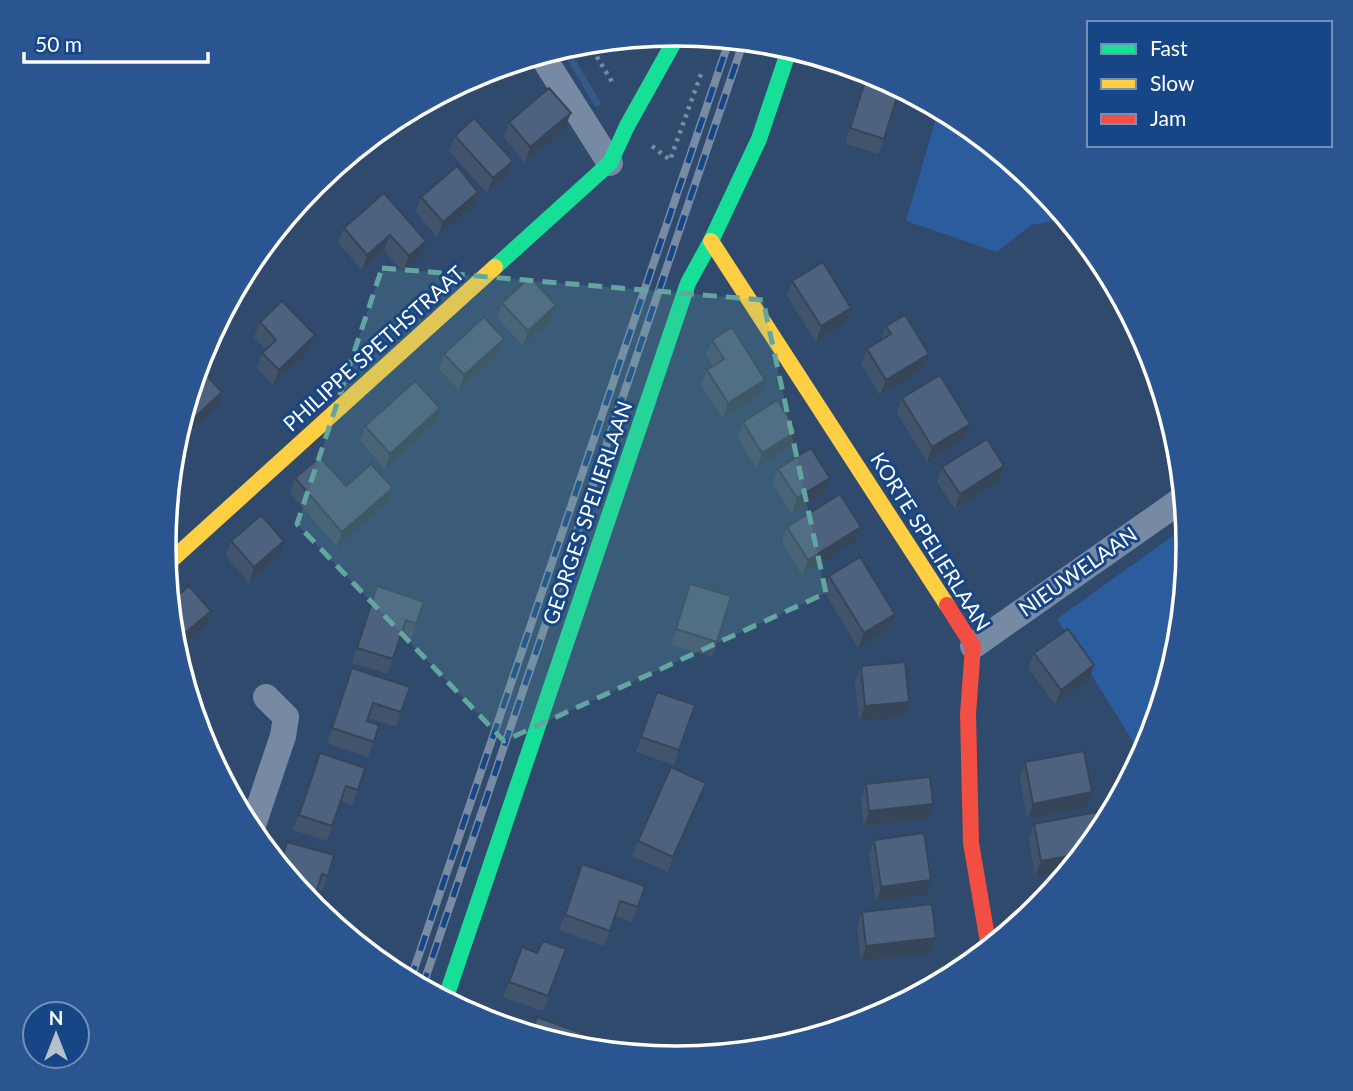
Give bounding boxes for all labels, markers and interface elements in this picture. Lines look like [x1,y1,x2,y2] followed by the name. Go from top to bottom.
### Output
[24,21,208,65] scale bar
[1087,21,1332,147] legend
[35,31,82,56] text: 50 m
[1150,35,1188,60] text: Fast
[1150,70,1195,95] text: Slow
[1150,105,1186,130] text: Jam
[277,260,469,436] street label: PHILIPPE SPETHSTRAAT
[537,398,637,627] street label: GEORGES SPELIERLAAN
[866,447,996,635] street label: KORTE SPELIERLAAN
[1013,521,1141,621] street label: NIEUWELAAN
[21,1000,91,1070] north arrow
[49,1006,63,1029] text: N

